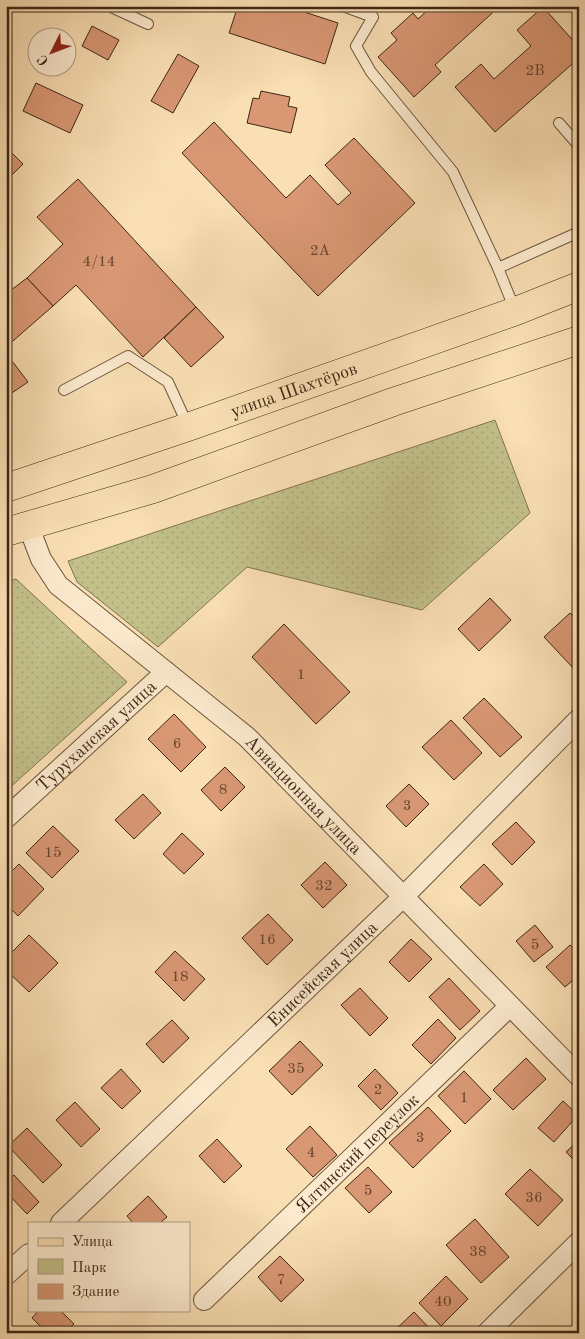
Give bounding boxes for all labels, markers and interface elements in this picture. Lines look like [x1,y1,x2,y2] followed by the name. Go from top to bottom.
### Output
[28,28,78,78] north arrow
[35,52,51,68] text: С
[525,64,545,79] house number: 2В
[310,244,331,259] house number: 2А
[83,255,115,270] house number: 4/14
[228,360,360,421] street label: улица Шахтёров
[297,668,305,683] house number: 1
[33,677,160,796] street label: Туруханская улица
[241,733,365,859] street label: Авиационная улица
[173,737,181,752] house number: 6
[219,783,227,798] house number: 8
[403,799,411,814] house number: 3
[44,846,62,861] house number: 15
[315,879,333,894] house number: 32
[265,918,381,1031] street label: Енисейская улица
[258,933,276,948] house number: 16
[531,938,539,953] house number: 5
[171,970,189,985] house number: 18
[287,1062,305,1077] house number: 35
[374,1083,382,1098] house number: 2
[292,1091,423,1217] street label: Ялтинский переулок
[460,1091,468,1106] house number: 1
[416,1131,424,1146] house number: 3
[307,1146,315,1161] house number: 4
[364,1184,372,1199] house number: 5
[525,1191,543,1206] house number: 36
[28,1222,190,1312] legend
[72,1235,113,1250] text: Улица
[469,1245,487,1260] house number: 38
[72,1261,107,1276] text: Парк
[277,1273,285,1288] house number: 7
[72,1285,119,1300] text: Здание
[434,1295,452,1310] house number: 40

